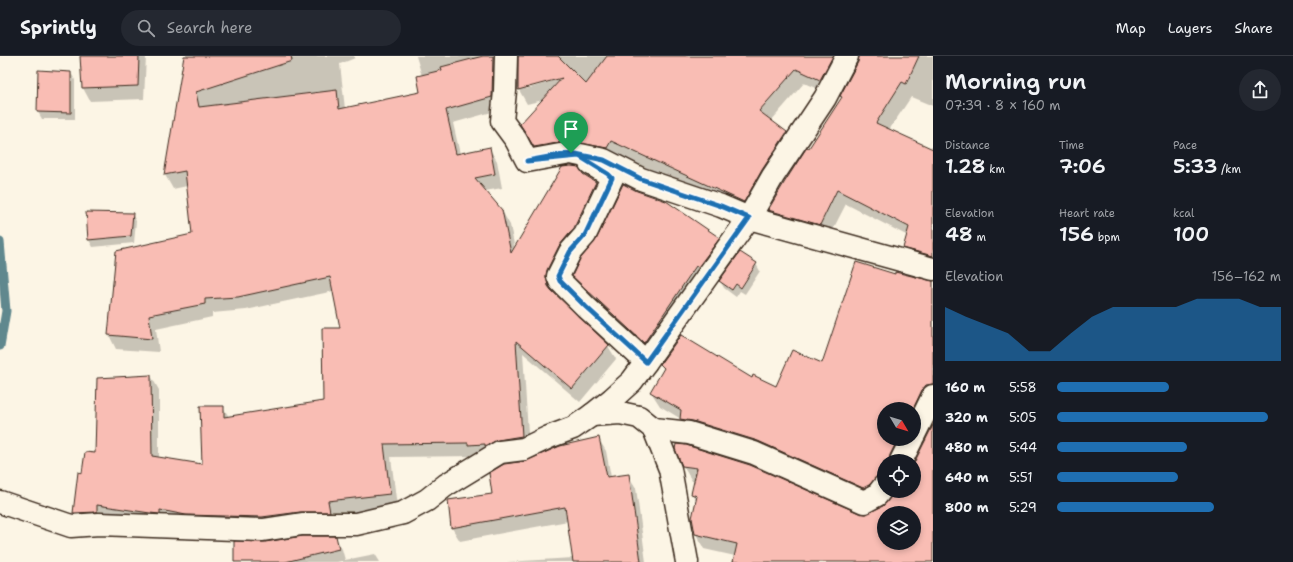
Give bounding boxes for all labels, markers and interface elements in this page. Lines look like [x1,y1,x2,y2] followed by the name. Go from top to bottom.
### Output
[121,10,401,46] search box
[20,15,97,40] text: Sprintly
[135,17,157,39] icon: search
[167,18,252,38] text: Search here
[1116,19,1146,37] text: Map
[1168,19,1212,37] text: Layers
[1234,19,1273,37] text: Share
[945,67,1086,96] text: Morning run
[1239,69,1281,111] button: share
[945,97,1060,114] text: 07:39 · 8 × 160 m
[554,112,588,153] pin
[560,118,582,140] icon: arrive
[945,138,990,153] text: Distance
[1059,138,1084,153] text: Time
[1173,138,1197,153] text: Pace
[945,153,986,179] text: 1.28
[1059,153,1106,179] text: 7:06
[1173,153,1217,179] text: 5:33
[986,162,1005,177] text: km
[1217,162,1241,177] text: /km
[945,206,994,221] text: Elevation
[1059,206,1115,221] text: Heart rate
[1173,206,1194,221] text: kcal
[945,221,973,247] text: 48
[1059,221,1094,247] text: 156
[1173,221,1209,247] text: 100
[973,230,986,245] text: m
[1094,230,1120,245] text: bpm
[945,268,1003,285] text: Elevation
[1212,268,1281,285] text: 156–162 m
[945,379,985,396] text: 160 m
[1009,379,1037,396] text: 5:58
[877,402,921,446] north arrow
[877,402,921,550] map controls
[945,409,988,426] text: 320 m
[1009,409,1037,426] text: 5:05
[945,439,988,456] text: 480 m
[1009,439,1037,456] text: 5:44
[877,454,921,498] button: locate
[945,469,989,486] text: 640 m
[1009,469,1033,486] text: 5:51
[945,499,989,516] text: 800 m
[1009,499,1037,516] text: 5:29
[877,506,921,550] button: layers

